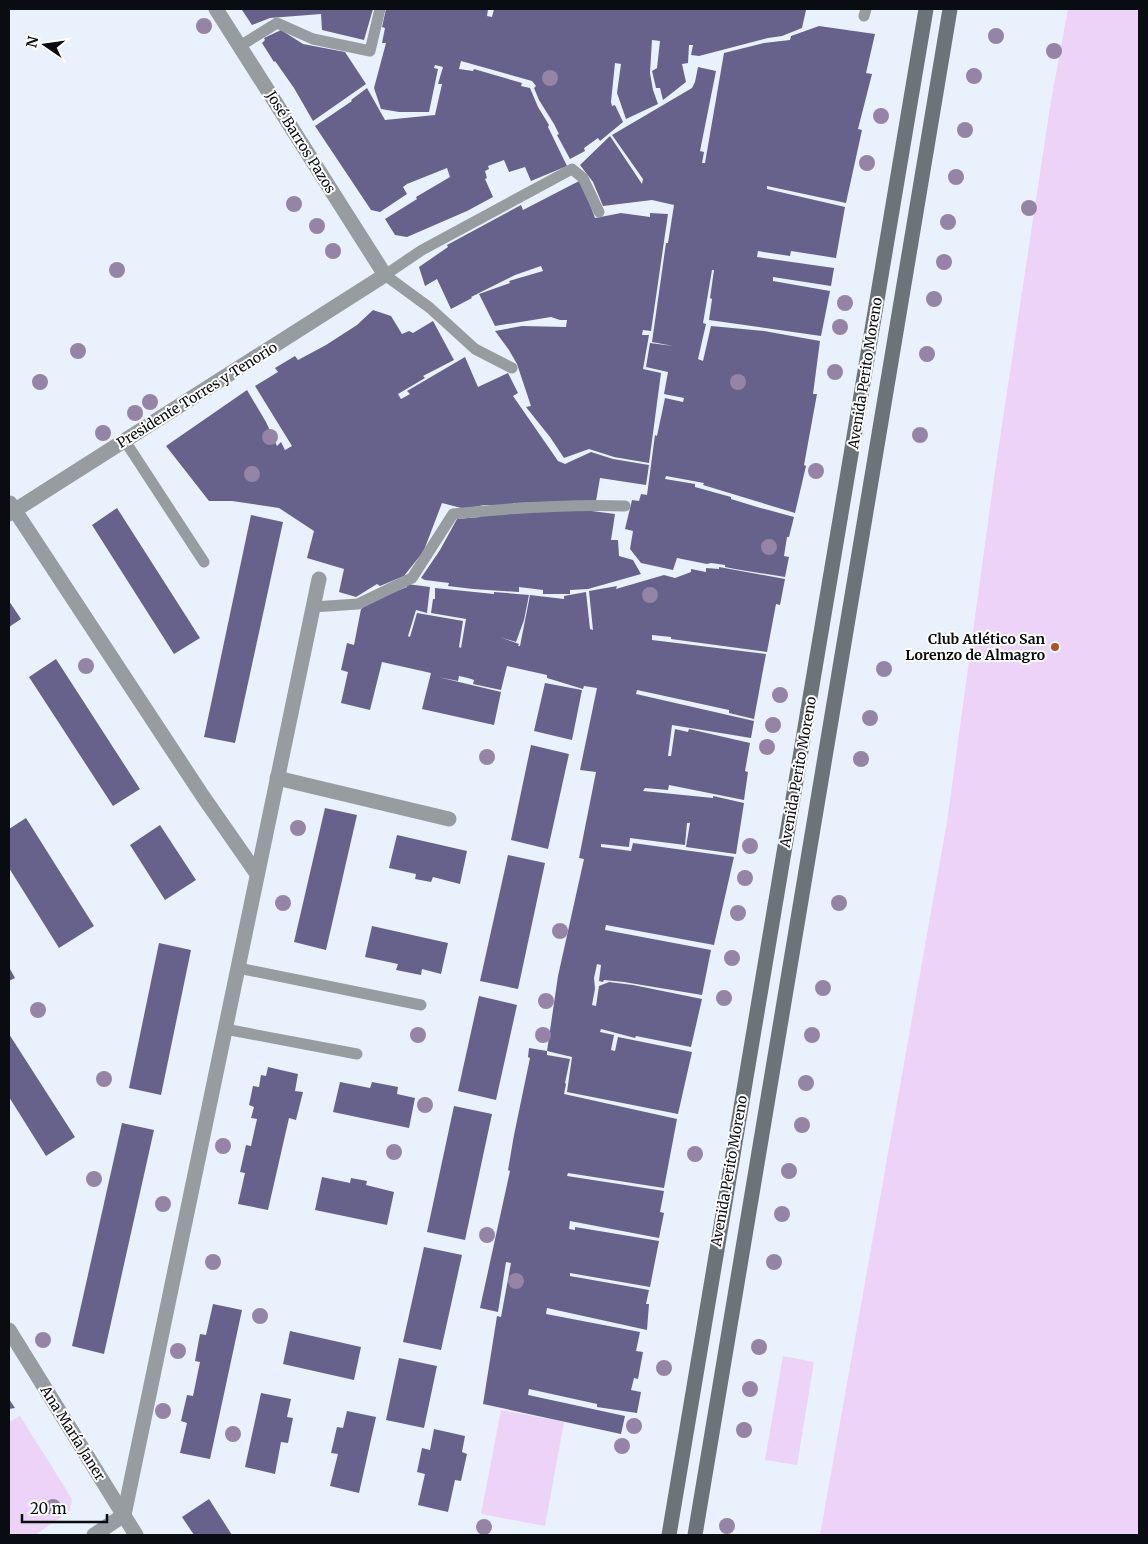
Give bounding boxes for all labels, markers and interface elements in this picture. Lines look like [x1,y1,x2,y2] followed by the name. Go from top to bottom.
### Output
[20,20,70,70] north arrow
[22,35,42,49] text: N
[262,87,340,197] street label: José Barros Pazos
[844,296,886,451] street label: Avenida Perito Moreno
[113,338,281,452] street label: Presidente Torres y Tenorio
[905,630,1045,664] place label: Club Atlético San Lorenzo de Almagro
[1049,641,1061,653] marker: Club Atlético San Lorenzo de Almagro
[776,695,820,850] street label: Avenida Perito Moreno
[707,1094,751,1249] street label: Avenida Perito Moreno
[36,1381,109,1484] street label: Ana María Janer
[22,1492,108,1524] scale bar
[30,1499,67,1518] text: 20 m

